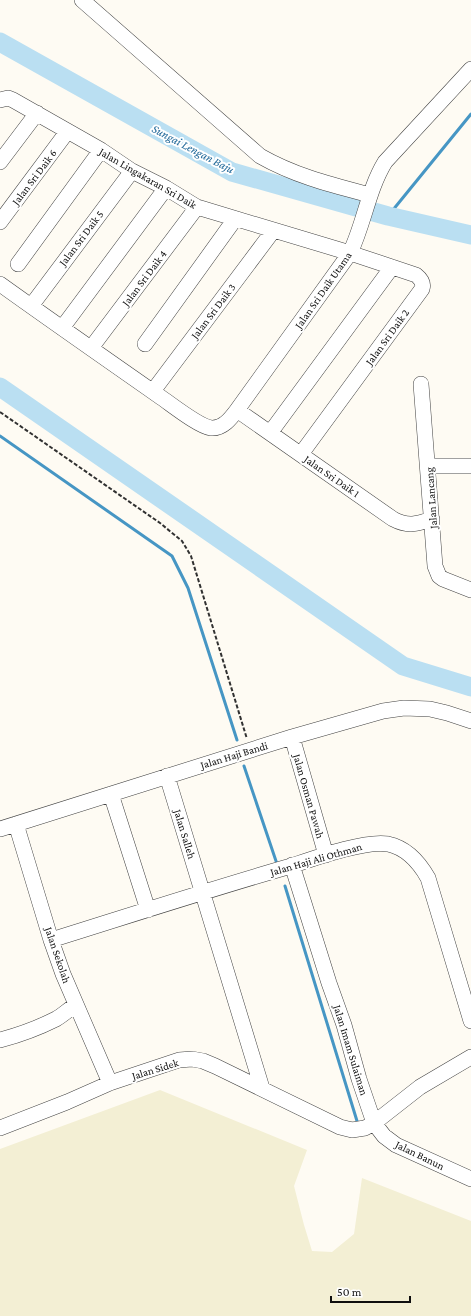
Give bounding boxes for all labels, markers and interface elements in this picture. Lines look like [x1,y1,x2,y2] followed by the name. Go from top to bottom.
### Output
[149,121,237,177] water label: Sungai Lengan Baju
[96,145,200,212] street label: Jalan Lingakaran Sri Daik
[9,147,60,209] street label: Jalan Sri Daik 6
[56,208,106,269] street label: Jalan Sri Daik 5
[119,248,170,310] street label: Jalan Sri Daik 4
[292,249,355,332] street label: Jalan Sri Daik Utama
[188,281,238,342] street label: Jalan Sri Daik 3
[362,307,412,369] street label: Jalan Sri Daik 2
[301,452,362,500] street label: Jalan Sri Daik 1
[423,466,440,530] street label: Jalan Lancang
[198,739,270,772] street label: Jalan Haji Bandi
[290,751,327,840] street label: Jalan Osman Pawah
[171,807,198,861] street label: Jalan Salleh
[268,840,364,879] street label: Jalan Haji Ali Othman
[41,924,73,985] street label: Jalan Sekolah
[330,1002,371,1097] street label: Jalan Imam Sulaiman
[129,1056,181,1083] street label: Jalan Sidek
[392,1138,447,1173] street label: Jalan Banun
[331,1278,410,1304] scale bar
[337,1285,362,1299] text: 50 m

